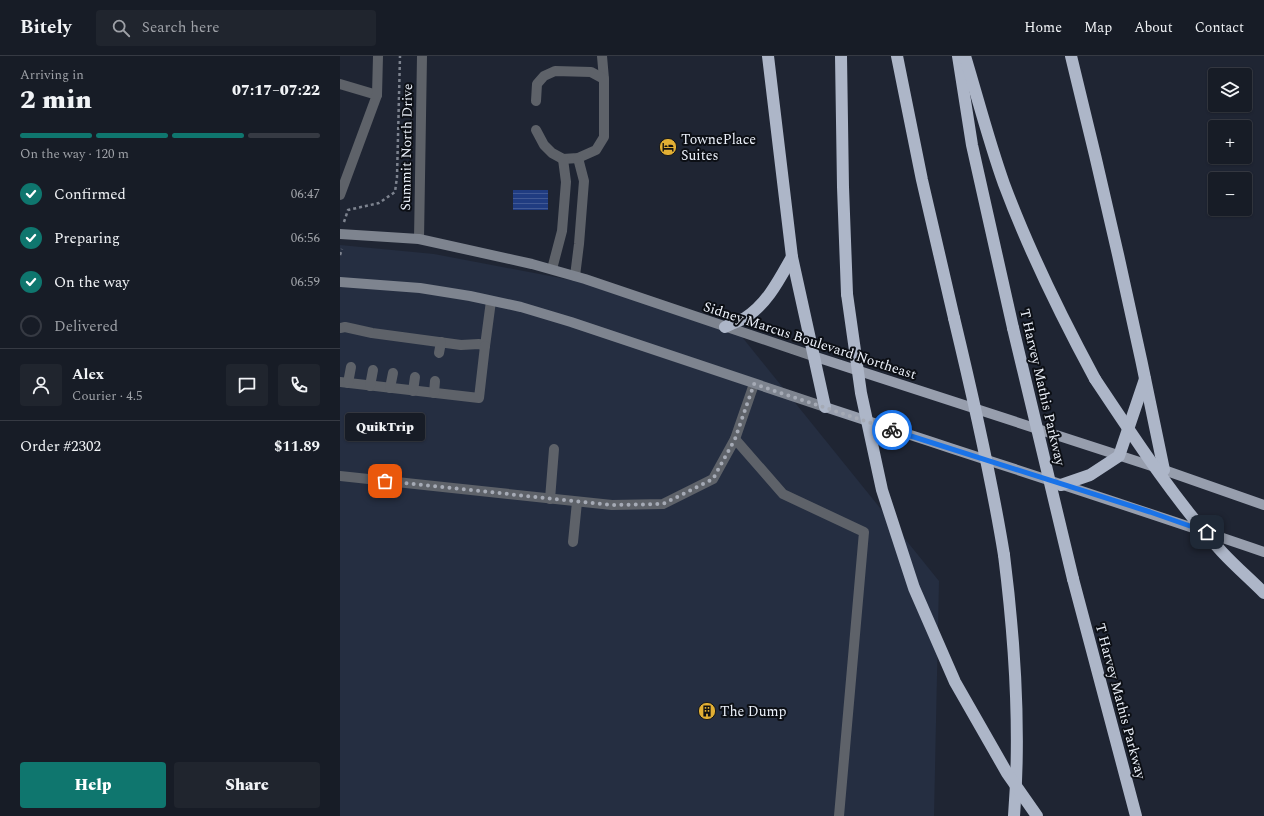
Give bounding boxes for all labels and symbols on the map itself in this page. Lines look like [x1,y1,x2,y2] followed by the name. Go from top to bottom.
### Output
[395,83,418,211] street label: Summit North Drive
[681,129,756,166] place label: TownePlace Suites
[658,137,678,157] hotel icon: TownePlace Suites
[701,296,919,385] street label: Sidney Marcus Boulevard Northeast
[1014,307,1071,469] street label: T Harvey Mathis Parkway
[872,410,912,450] courier
[345,413,425,441] callout: QuikTrip
[368,464,402,498] pin
[1190,515,1224,549] pin
[1090,621,1152,783] street label: T Harvey Mathis Parkway
[697,701,717,721] building icon: The Dump
[720,701,787,722] place label: The Dump

